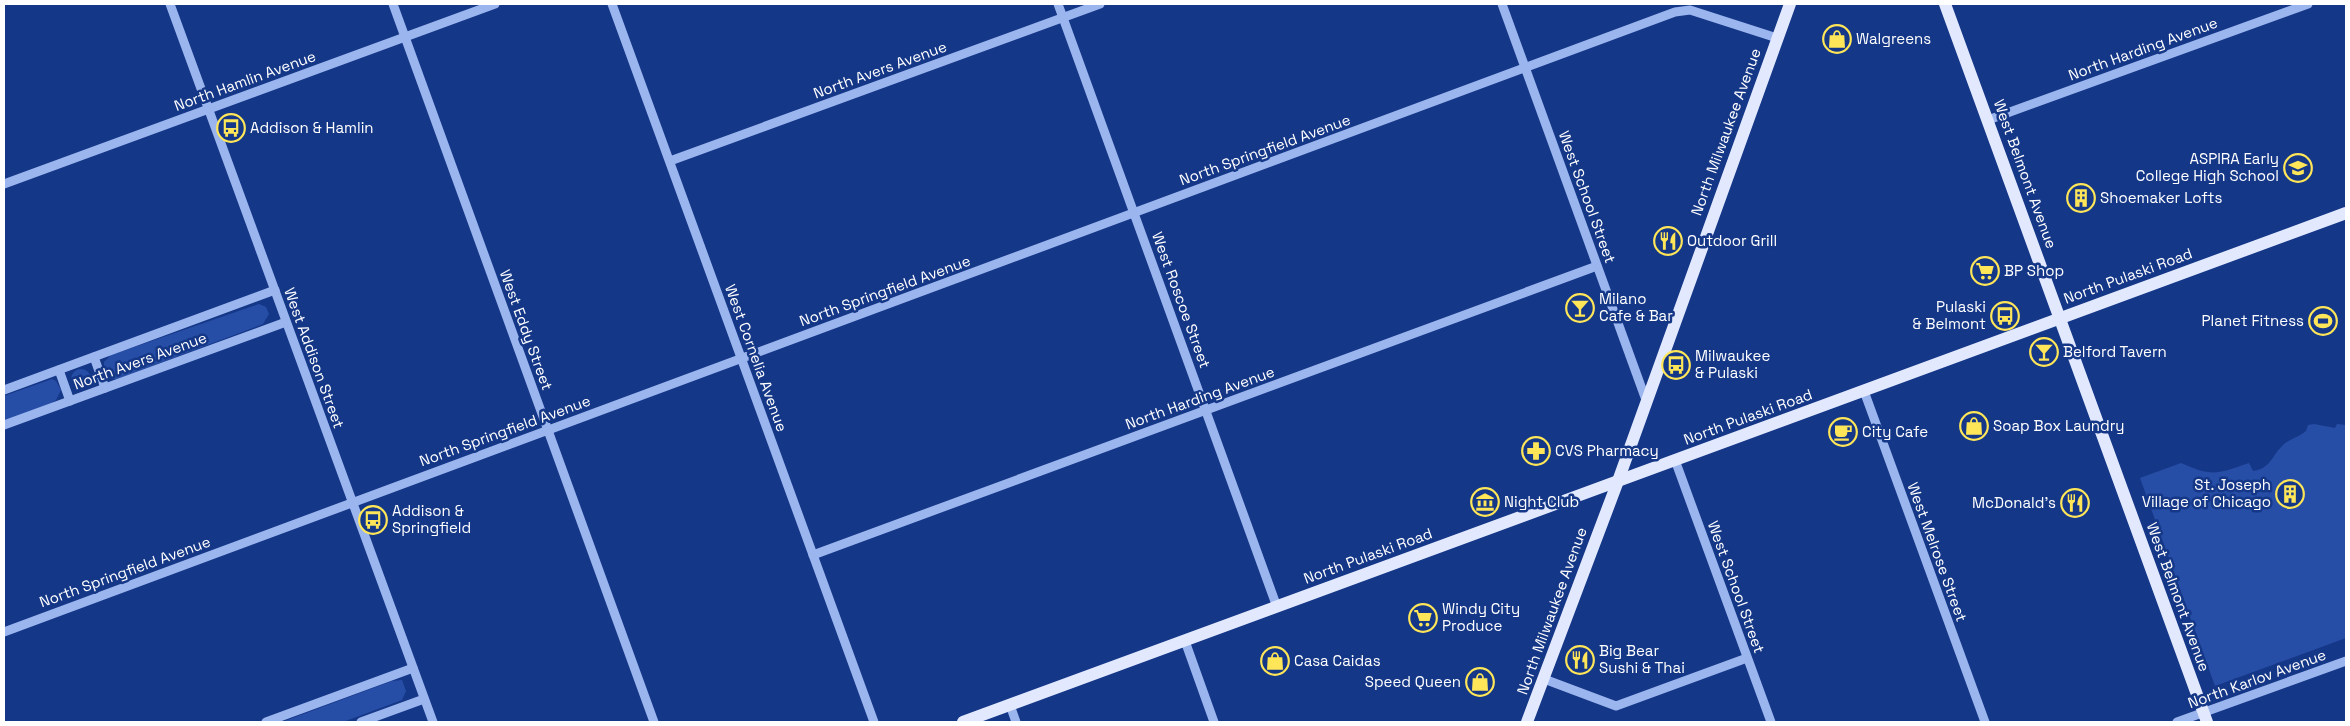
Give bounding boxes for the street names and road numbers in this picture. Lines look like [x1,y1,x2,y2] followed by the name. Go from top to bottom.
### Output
[2066,13,2220,84] street label: North Harding Avenue
[811,37,949,102] street label: North Avers Avenue
[1686,45,1765,218] street label: North Milwaukee Avenue
[171,46,318,115] street label: North Hamlin Avenue
[1990,97,2061,251] street label: West Belmont Avenue
[1177,110,1353,189] street label: North Springfield Avenue
[1555,128,1620,266] street label: West School Street
[1148,229,1215,371] street label: West Roscoe Street
[2061,243,2195,308] street label: North Pulaski Road
[797,251,973,330] street label: North Springfield Avenue
[496,267,557,393] street label: West Eddy Street
[721,282,792,434] street label: West Cornelia Avenue
[280,285,349,431] street label: West Addison Street
[71,328,209,393] street label: North Avers Avenue
[1123,362,1277,433] street label: North Harding Avenue
[1681,384,1815,449] street label: North Pulaski Road
[417,391,593,470] street label: North Springfield Avenue
[1903,480,1972,624] street label: West Melrose Street
[1704,518,1769,656] street label: West School Street
[2143,520,2214,674] street label: West Belmont Avenue
[1301,523,1435,588] street label: North Pulaski Road
[1512,524,1591,697] street label: North Milwaukee Avenue
[37,532,213,611] street label: North Springfield Avenue
[2185,645,2329,712] street label: North Karlov Avenue

